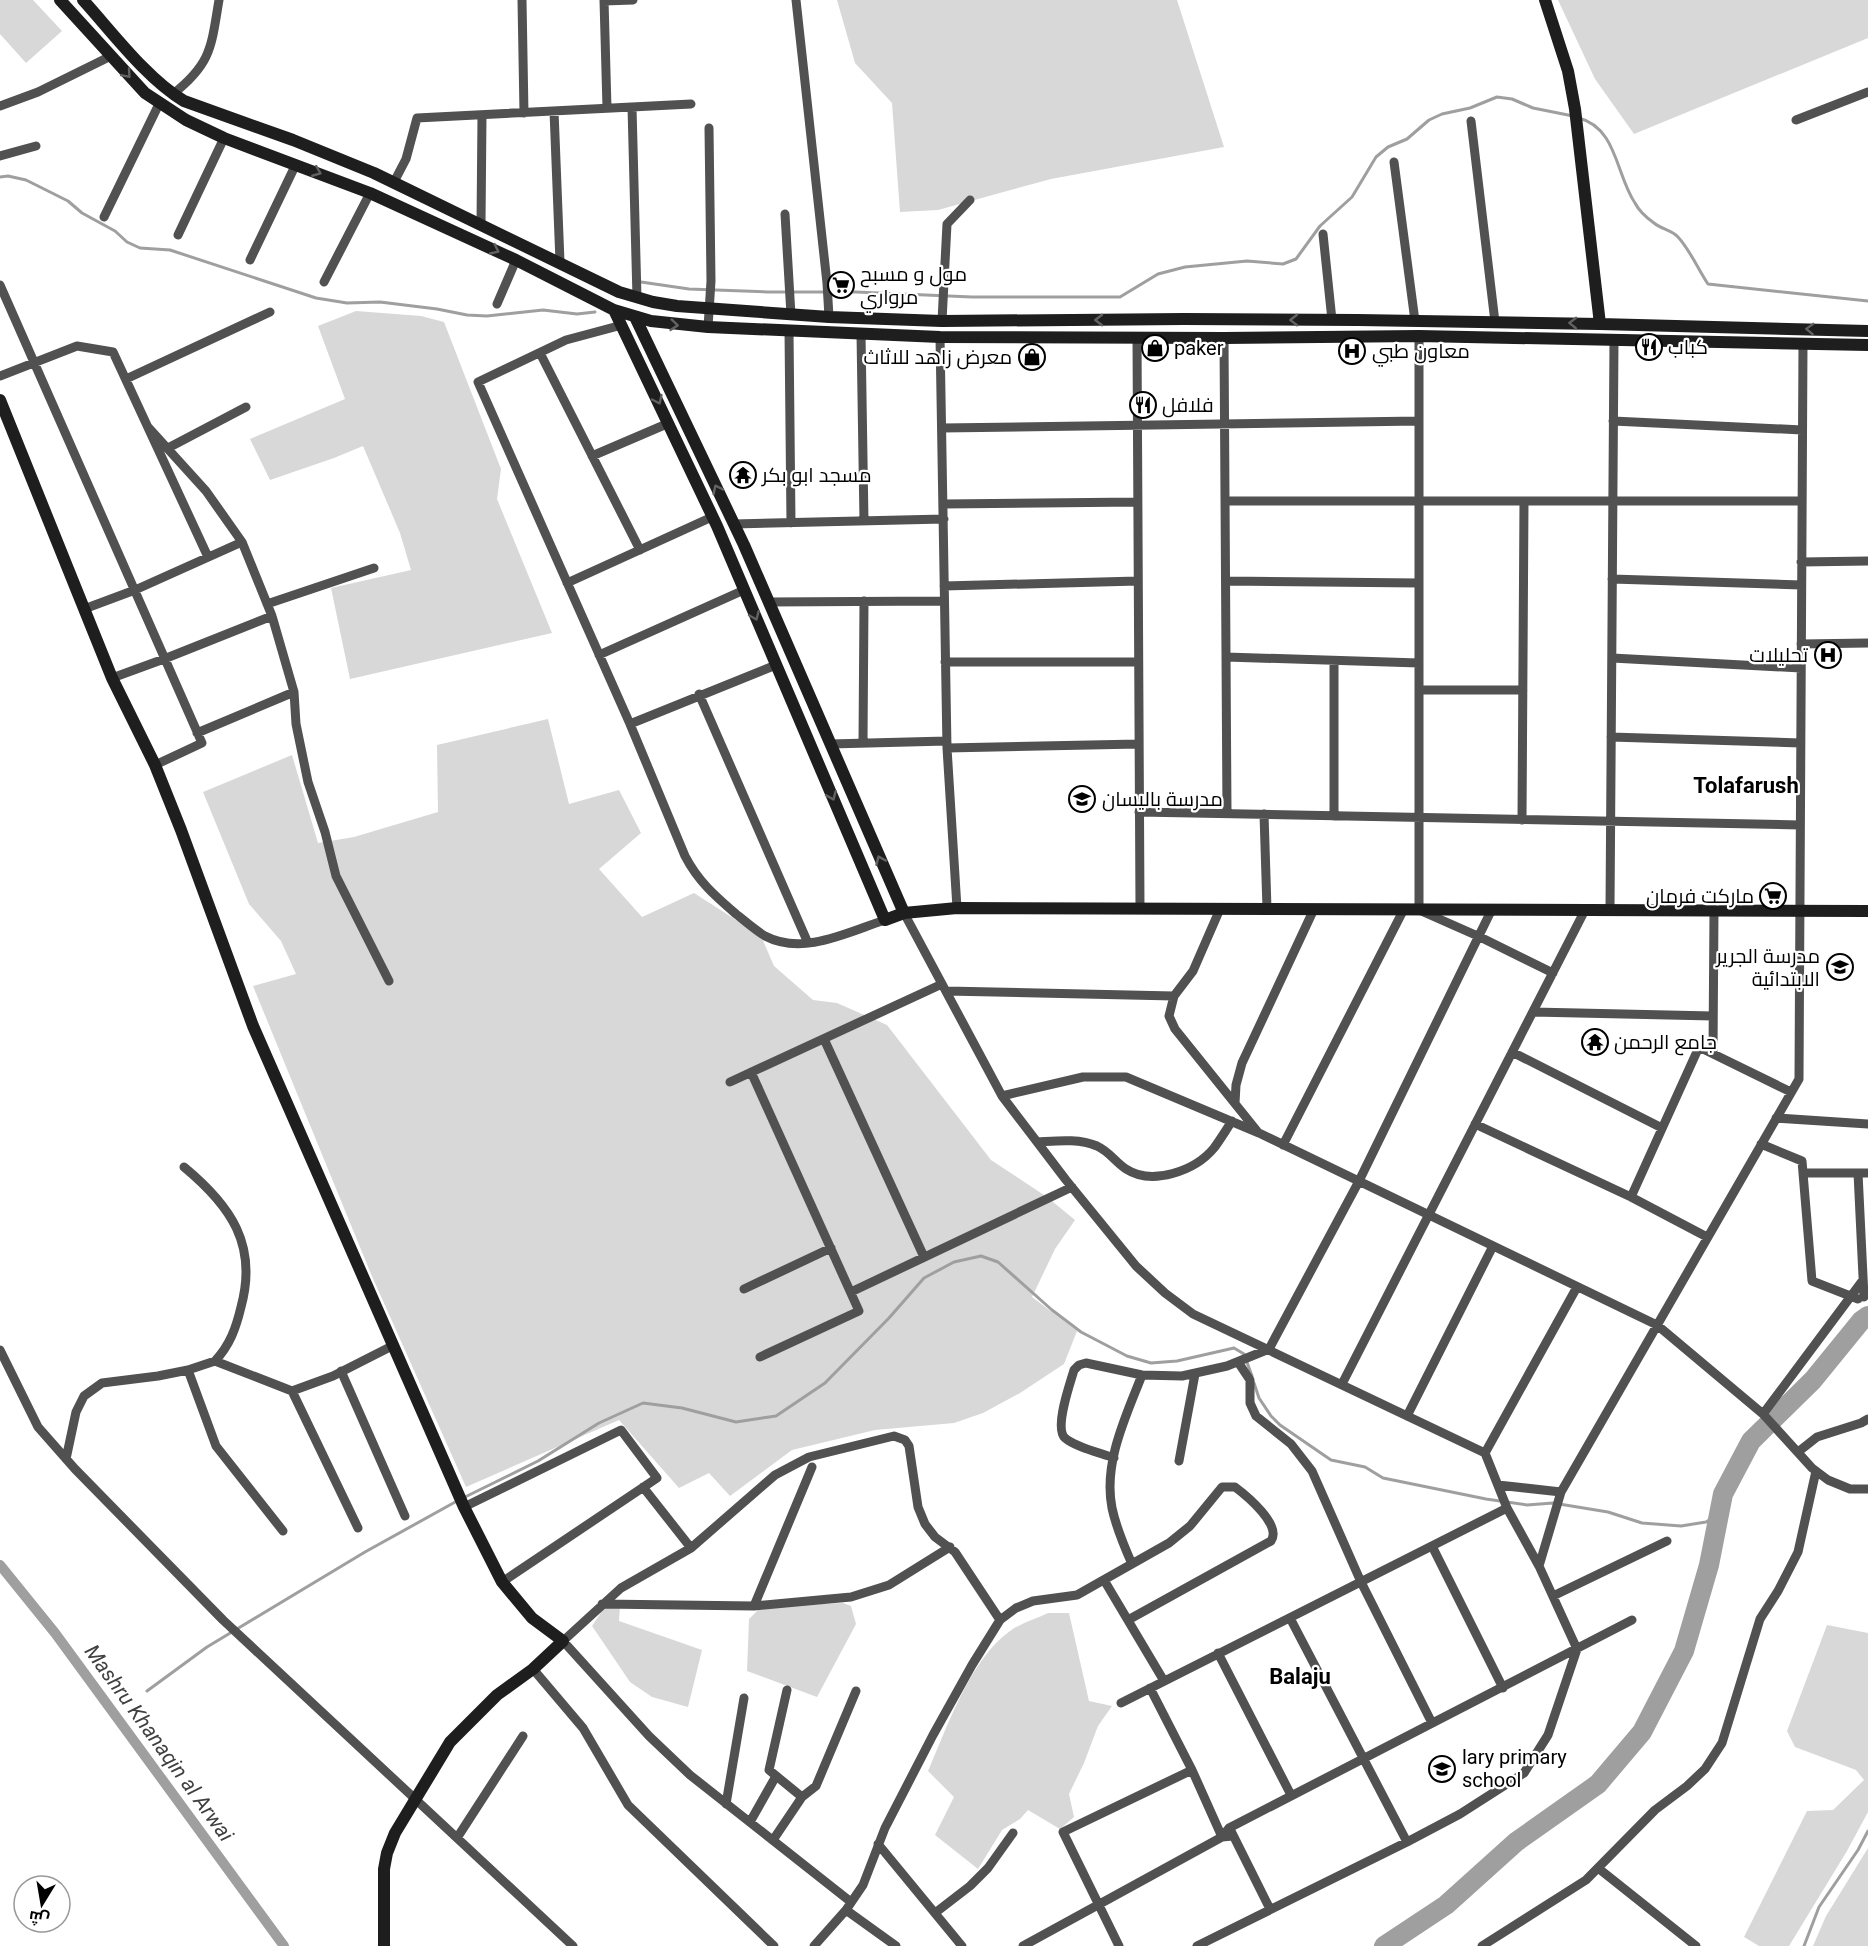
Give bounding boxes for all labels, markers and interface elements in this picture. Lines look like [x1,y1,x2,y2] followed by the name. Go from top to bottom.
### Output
[120,67,131,78] one-way arrow
[310,165,321,177] one-way arrow
[489,243,500,255] one-way arrow
[860,262,967,313] place label: مول و مسبح مرواري
[826,270,856,300] supermarket icon: مول و مسبح مرواري
[1094,314,1103,326] one-way arrow
[1289,314,1298,326] one-way arrow
[1568,317,1577,329] one-way arrow
[670,318,679,330] one-way arrow
[1805,323,1814,336] one-way arrow
[1634,332,1664,362] restaurant icon: كباب
[1140,333,1170,363] shop icon: paker
[1668,335,1708,359] place label: كباب
[1174,336,1224,360] place label: paker
[1337,336,1367,366] hospital icon: معاون طبي
[1372,339,1470,367] place label: معاون طبي
[1017,342,1047,372] shop icon: معرض زاهد للاثاث
[863,345,1012,370] place label: معرض زاهد للاثاث
[1128,390,1158,420] restaurant icon: فلافل
[1162,393,1214,418] place label: فلافل
[650,394,662,405] one-way arrow
[728,460,758,490] temple icon: مسجد ابو بكر
[761,463,872,487] place label: مسجد ابو بكر
[712,485,724,496] one-way arrow
[748,610,760,621] one-way arrow
[1813,640,1843,670] hospital icon: تحلیلات
[1749,643,1809,667] place label: تحلیلات
[1693,773,1799,798] district label: Tolafarush
[1067,784,1097,814] school or university icon: مدرسة بالیسان
[1102,787,1223,812] place label: مدرسة بالیسان
[825,789,837,800] one-way arrow
[876,855,888,866] one-way arrow
[1758,881,1788,911] supermarket icon: مارکت فرمان
[1646,884,1754,909] place label: مارکت فرمان
[1715,944,1820,991] place label: مدرسة الجرير الابتدائية
[1825,952,1855,982] school or university icon: مدرسة الجرير الابتدائية
[1580,1027,1610,1057] temple icon: جامع الرحمن
[1614,1030,1717,1056] place label: جامع الرحمن
[80,1640,238,1846] water label: Mashru Khanaqin al Arwai
[1269,1664,1331,1689] district label: Balaju
[1462,1745,1567,1792] place label: lary primary school
[1427,1754,1457,1784] school or university icon: lary primary school
[12,1874,72,1934] north arrow
[27,1907,51,1930] text: ش

